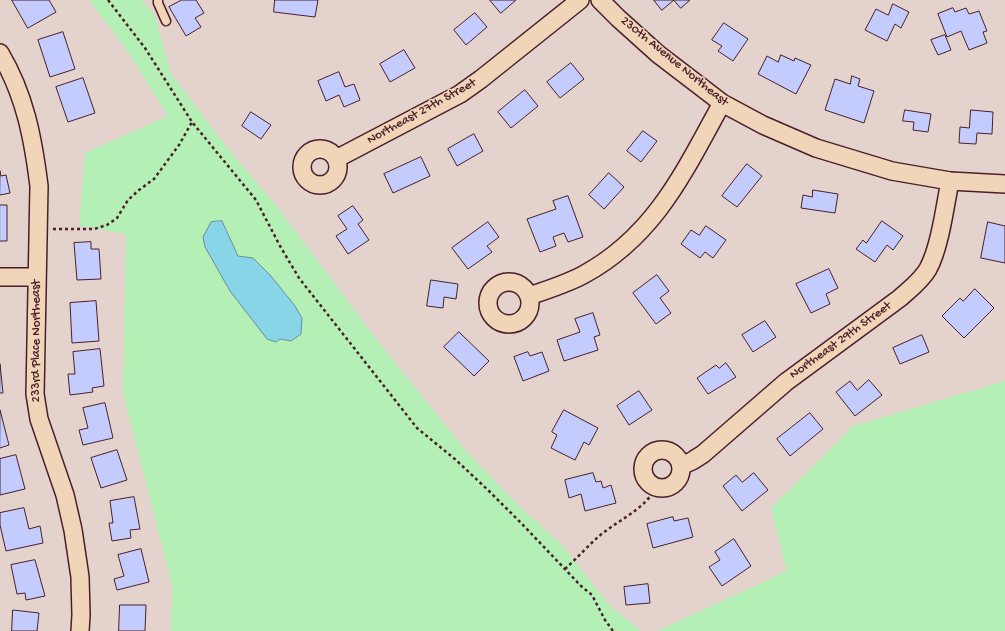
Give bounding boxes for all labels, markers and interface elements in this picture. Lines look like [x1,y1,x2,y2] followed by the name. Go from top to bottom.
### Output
[617,14,731,110] street label: 230th Avenue Northeast
[365,76,479,148] street label: Northeast 27th Street
[29,280,45,402] street label: 233rd Place Northeast
[787,299,895,383] street label: Northeast 29th Street

